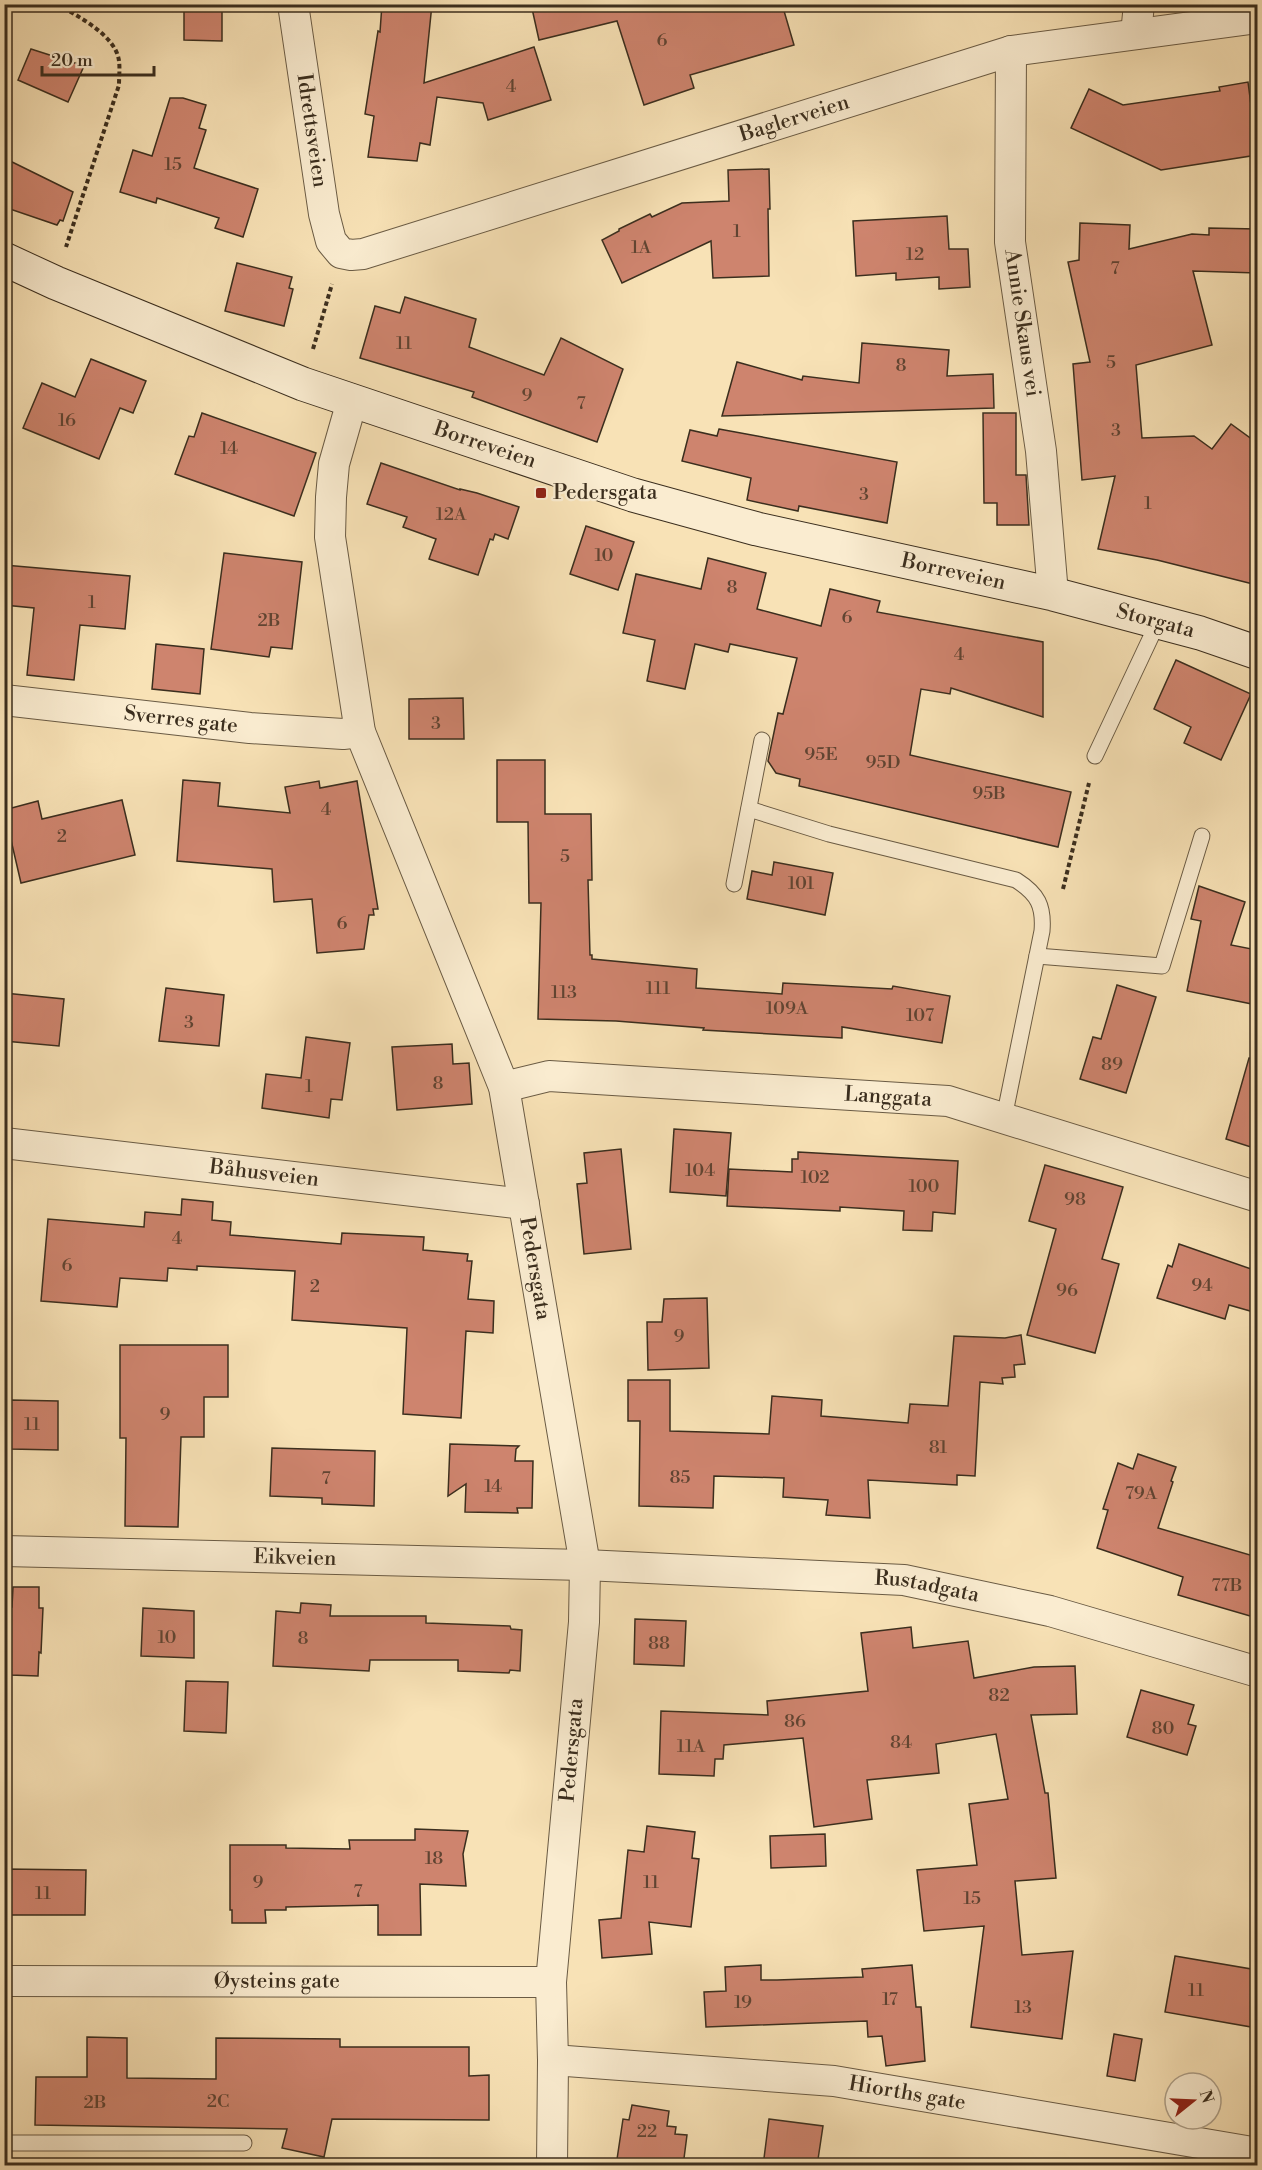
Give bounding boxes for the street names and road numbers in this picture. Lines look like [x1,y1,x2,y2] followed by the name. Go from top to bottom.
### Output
[290,72,333,190] street label: Idrettsveien
[735,89,853,149] street label: Baglerveien
[998,247,1046,399] street label: Annie Skaus vei
[429,416,540,475] street label: Borreveien
[898,548,1009,596] street label: Borreveien
[1114,598,1198,644] street label: Storgata
[123,701,239,740] street label: Sverres gate
[843,1082,933,1113] street label: Langgata
[207,1154,321,1193] street label: Båhusveien
[513,1215,556,1322] street label: Pedersgata
[253,1544,337,1572] street label: Eikveien
[874,1566,982,1609] street label: Rustadgata
[555,1697,590,1803] street label: Pedersgata
[214,1968,340,1995] street label: Øysteins gate
[847,2071,968,2116] street label: Hiorths gate

